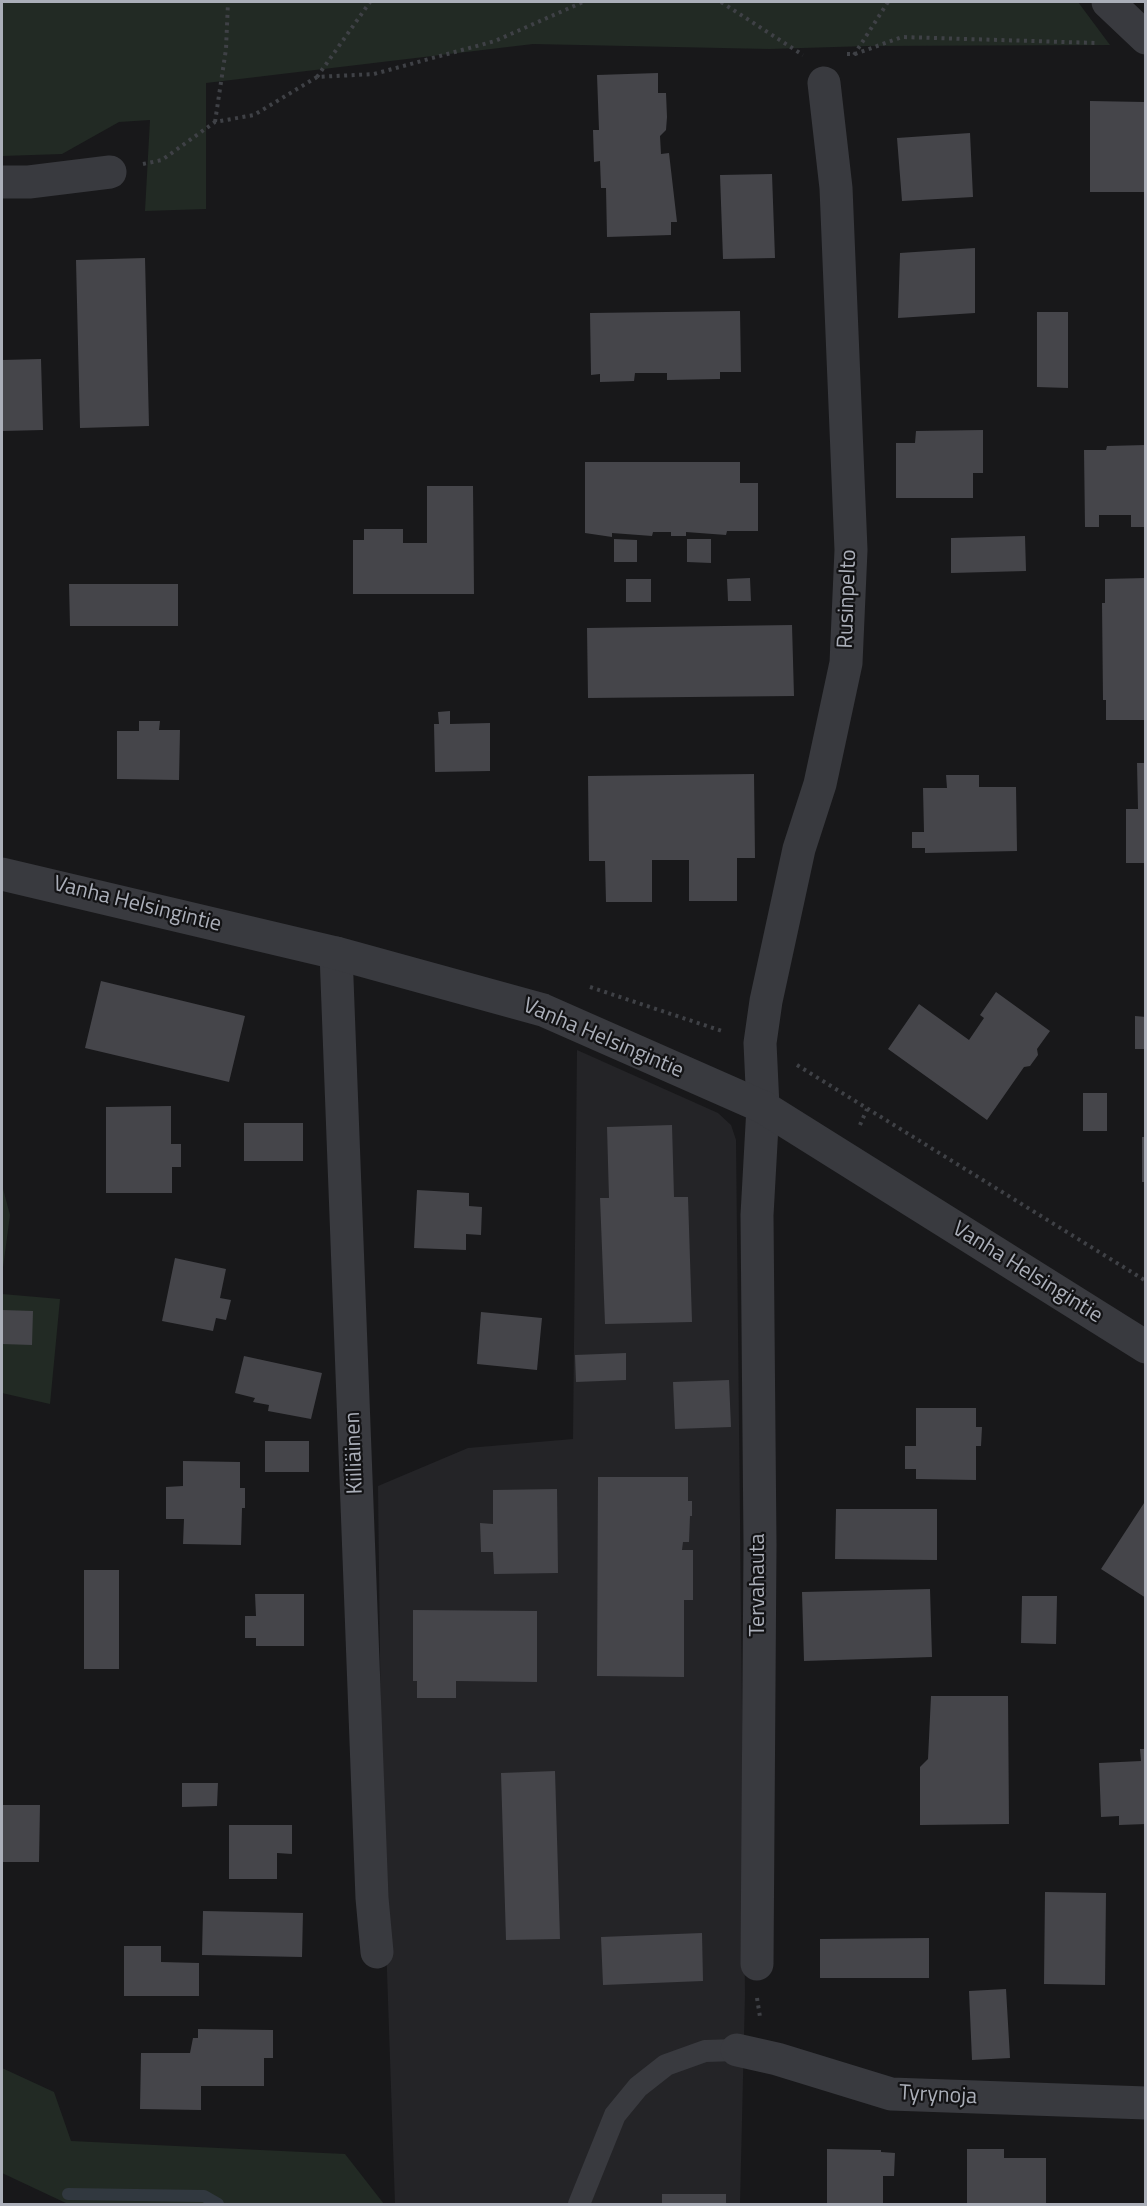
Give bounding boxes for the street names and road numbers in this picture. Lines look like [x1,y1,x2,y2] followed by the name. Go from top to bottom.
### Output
[833,549,863,649] street label: Rusinpelto
[50,871,224,939] street label: Vanha Helsingintie
[519,993,687,1085] street label: Vanha Helsingintie
[947,1216,1107,1330] street label: Vanha Helsingintie
[340,1411,370,1495] street label: Kiiliäinen
[746,1534,772,1636] street label: Tervahauta
[898,2081,978,2111] street label: Tyrynoja

